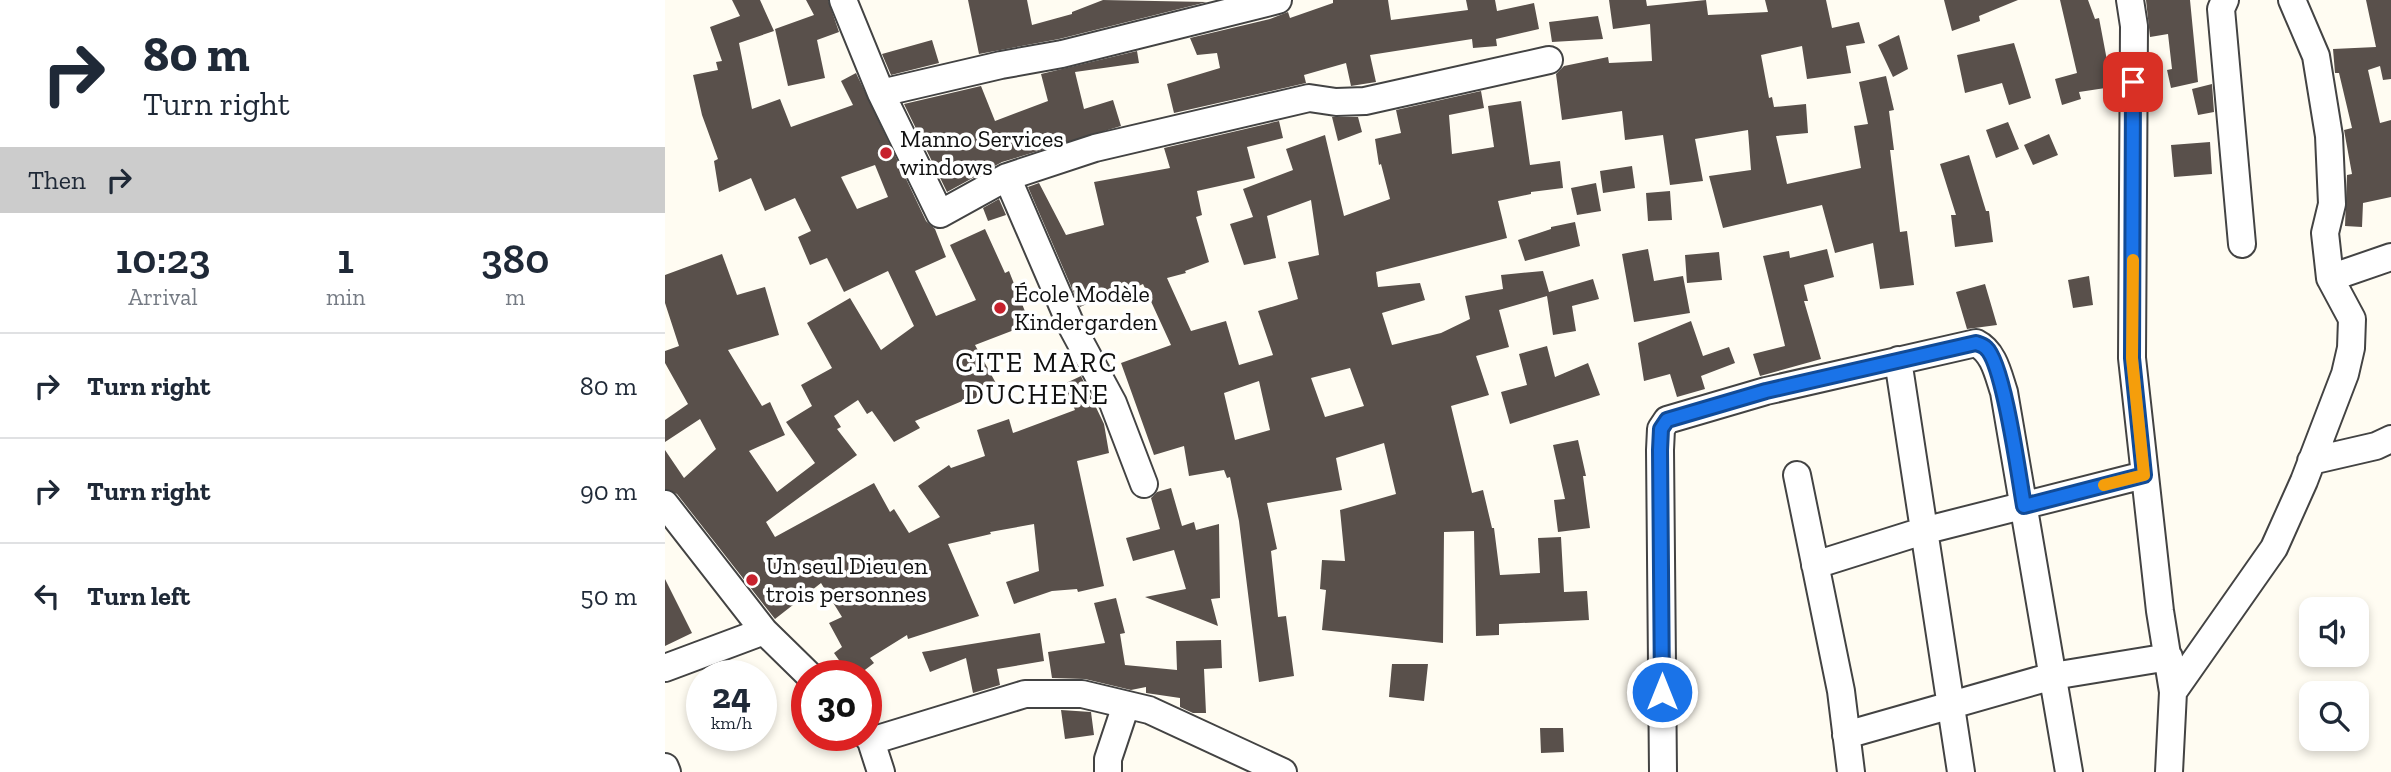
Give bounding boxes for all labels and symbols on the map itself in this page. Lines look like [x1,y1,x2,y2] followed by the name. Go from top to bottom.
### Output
[2103,52,2163,112] pin
[900,124,1064,181] place label: Manno Services windows
[878,145,894,161] marker: Manno Services windows
[1014,279,1158,336] place label: École Modèle Kindergarden
[992,300,1008,316] marker: École Modèle Kindergarden
[955,346,1119,411] district label: CITE MARC DUCHENE
[766,551,928,608] place label: Un seul Dieu en trois personnes
[744,572,760,588] marker: Un seul Dieu en trois personnes
[1625,655,1699,729] position arrow
[791,660,882,751] speed limit sign: 30

